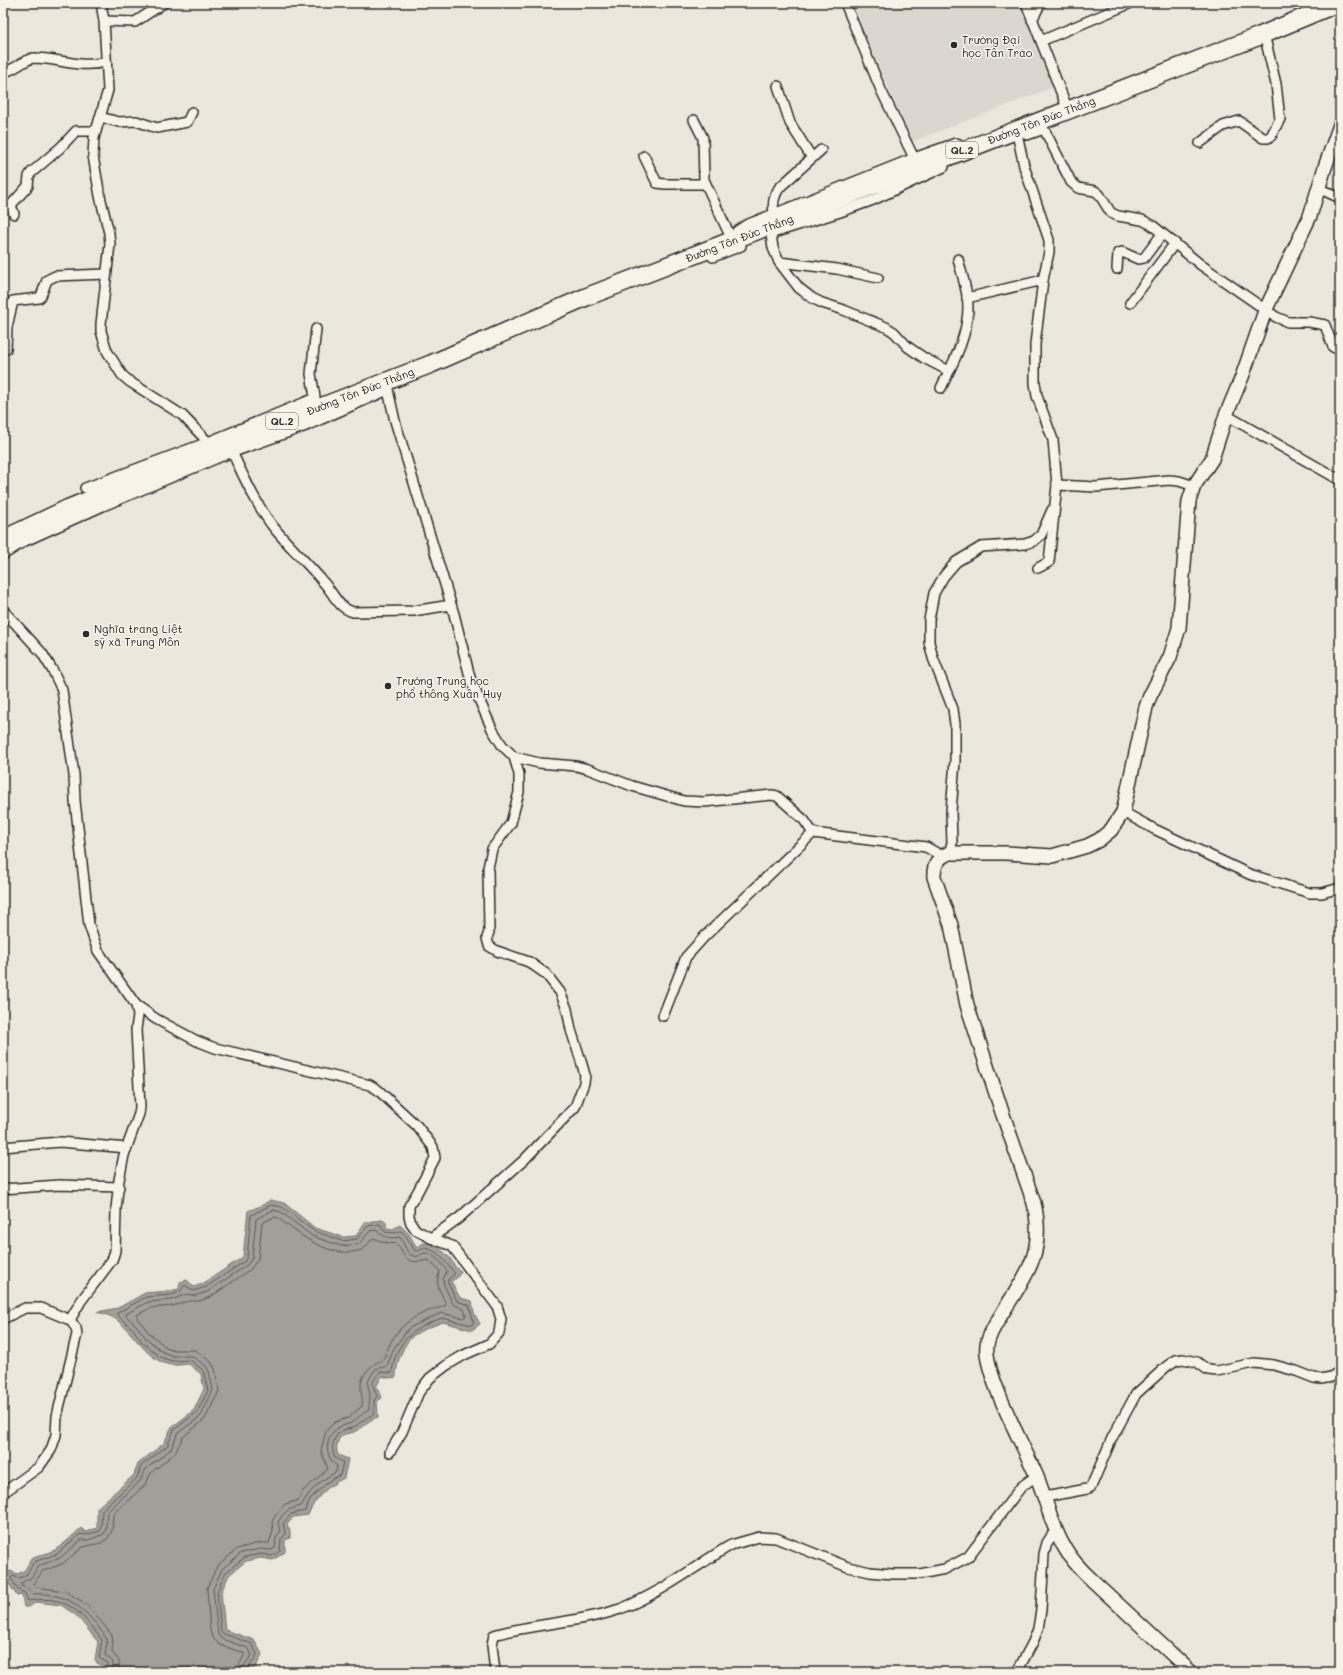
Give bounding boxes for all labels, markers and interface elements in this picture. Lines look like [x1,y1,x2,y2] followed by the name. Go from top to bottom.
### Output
[962,32,1033,60] place label: Trường Đại học Tân Trào
[949,40,959,50] marker: Trường Đại học Tân Trào
[985,93,1097,147] street label: Đường Tôn Đức Thắng
[946,142,978,158] road number: QL.2
[683,211,795,265] street label: Đường Tôn Đức Thắng
[304,364,416,418] street label: Đường Tôn Đức Thắng
[266,413,298,429] road number: QL.2
[94,621,183,649] place label: Nghĩa trang Liệt sỹ xã Trung Môn
[81,629,91,639] marker: Nghĩa trang Liệt sỹ xã Trung Môn
[396,673,502,701] place label: Trường Trung học phổ thông Xuân Huy
[383,681,393,691] marker: Trường Trung học phổ thông Xuân Huy

